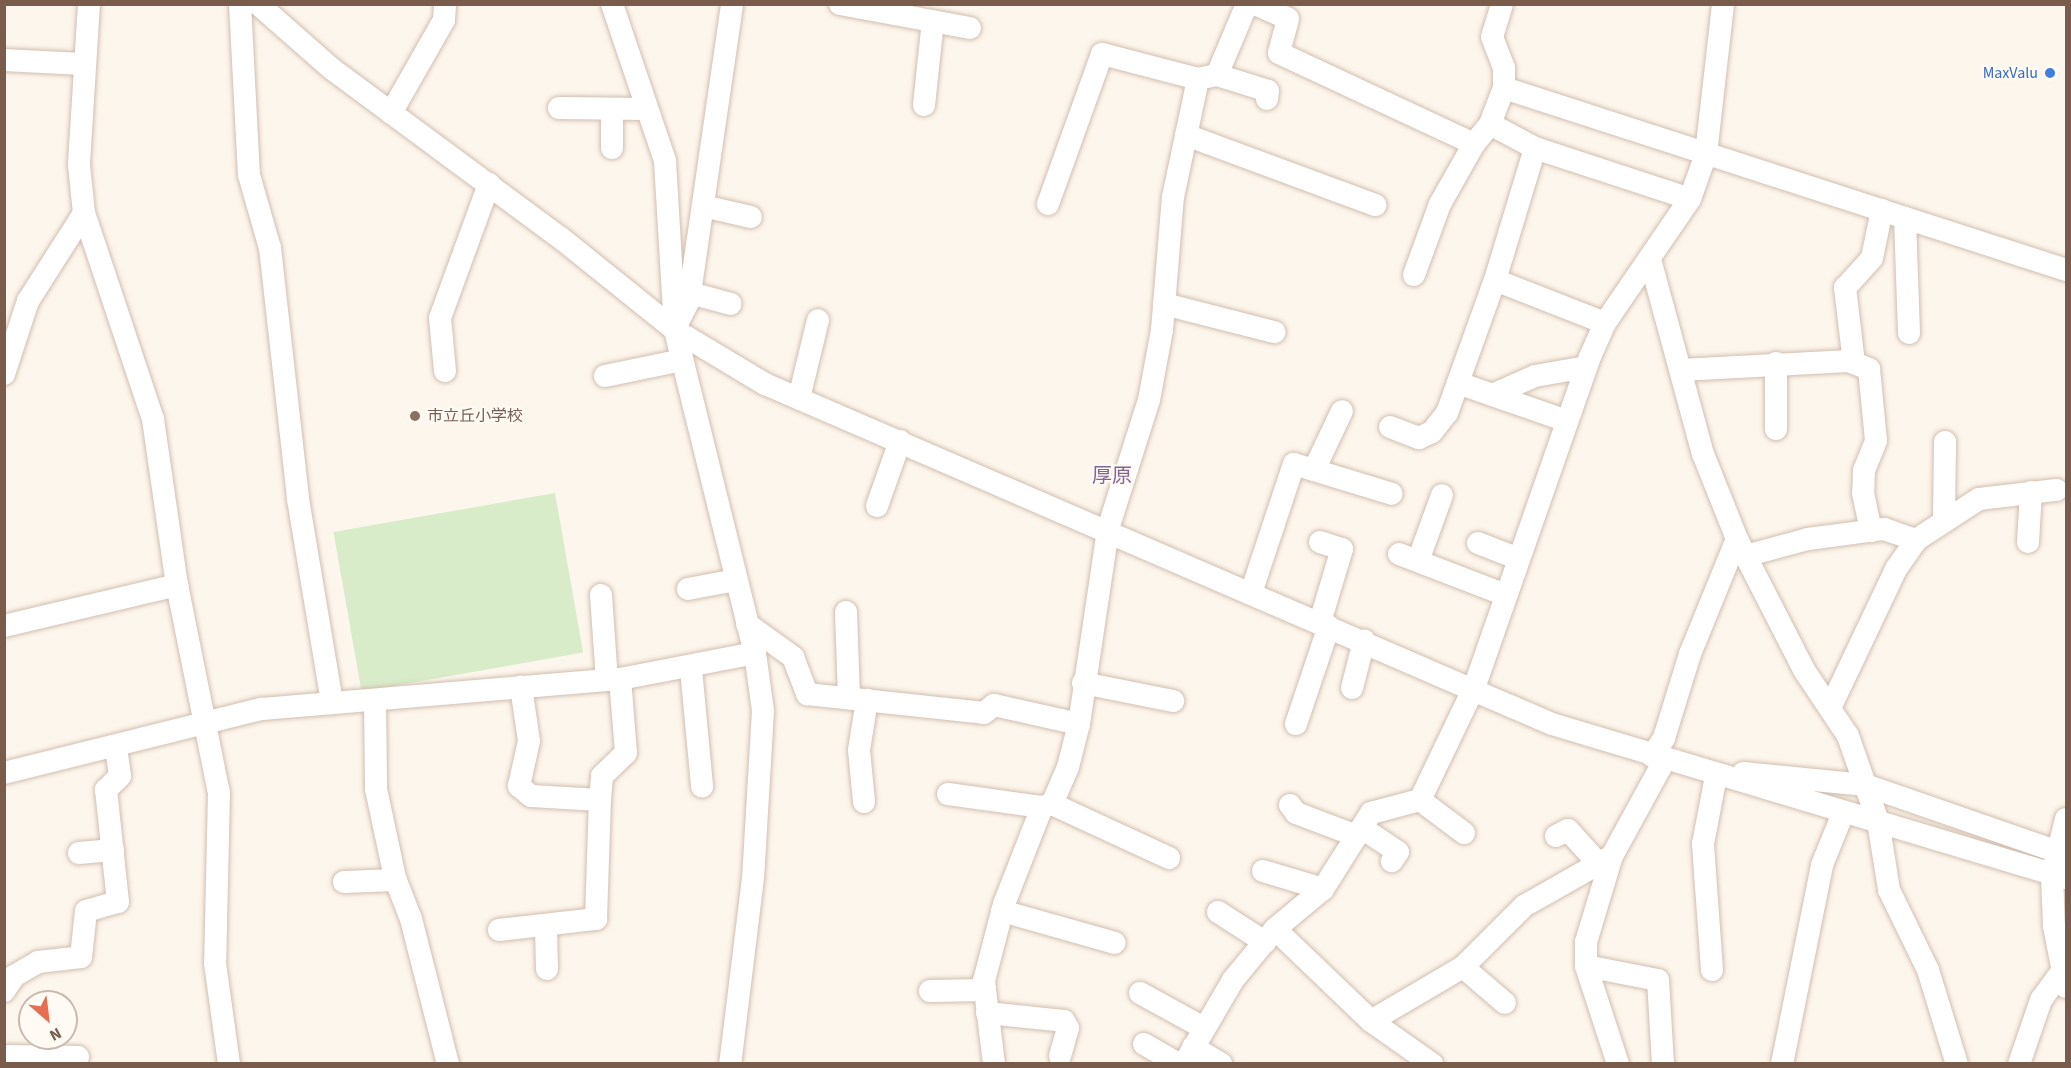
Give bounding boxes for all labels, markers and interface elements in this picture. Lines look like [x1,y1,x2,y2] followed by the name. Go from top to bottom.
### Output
[1983,63,2038,83] place label: MaxValu
[2043,66,2057,80] marker: MaxValu
[427,406,523,426] place label: 市立丘小学校
[408,409,422,423] marker: 市立丘小学校
[1092,464,1132,488] district label: 厚原
[18,990,78,1050] north arrow
[46,1022,65,1046] text: N

